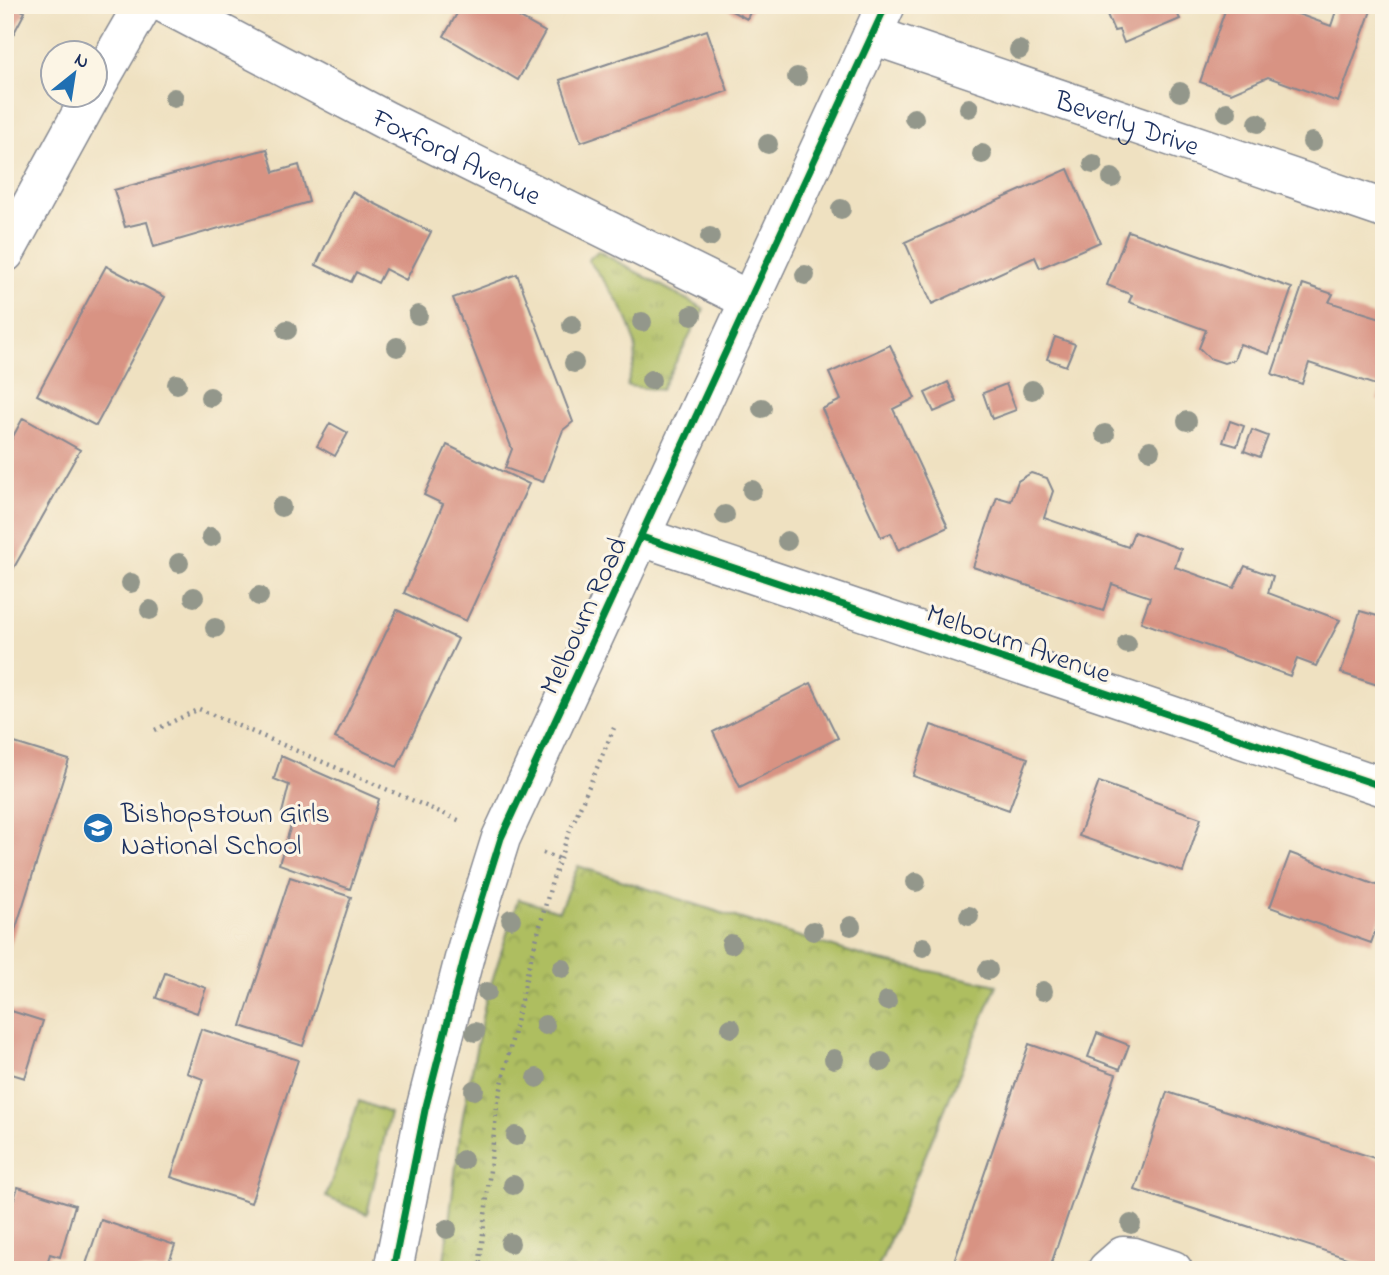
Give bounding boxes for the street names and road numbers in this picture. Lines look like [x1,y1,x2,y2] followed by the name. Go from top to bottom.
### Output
[1048,81,1205,169] street label: Beverly Drive
[363,99,548,218] street label: Foxford Avenue
[531,531,640,702] street label: Melbourn Road
[920,595,1116,696] street label: Melbourn Avenue

